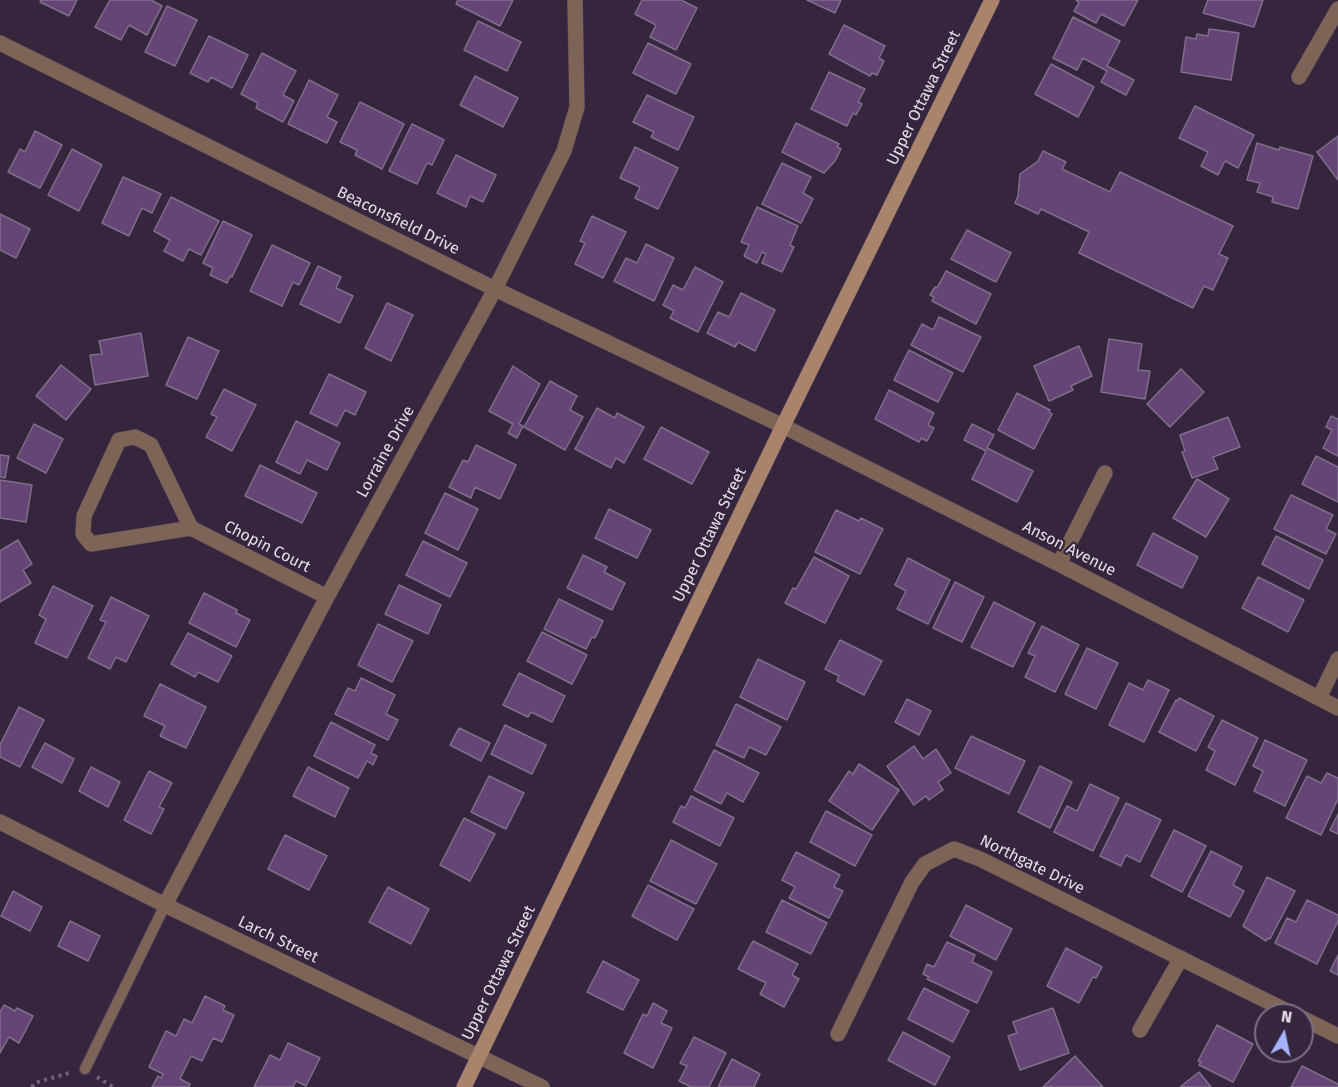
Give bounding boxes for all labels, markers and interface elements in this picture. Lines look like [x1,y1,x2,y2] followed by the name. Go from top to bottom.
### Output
[883,28,965,168] street label: Upper Ottawa Street
[333,183,463,259] street label: Beaconsfield Drive
[353,403,419,501] street label: Lorraine Drive
[669,465,751,605] street label: Upper Ottawa Street
[221,517,313,577] street label: Chopin Court
[1019,517,1119,581] street label: Anson Avenue
[976,831,1088,899] street label: Northgate Drive
[458,903,540,1043] street label: Upper Ottawa Street
[235,912,321,968] street label: Larch Street
[1254,1003,1314,1063] north arrow
[1280,1006,1293,1027] text: N

